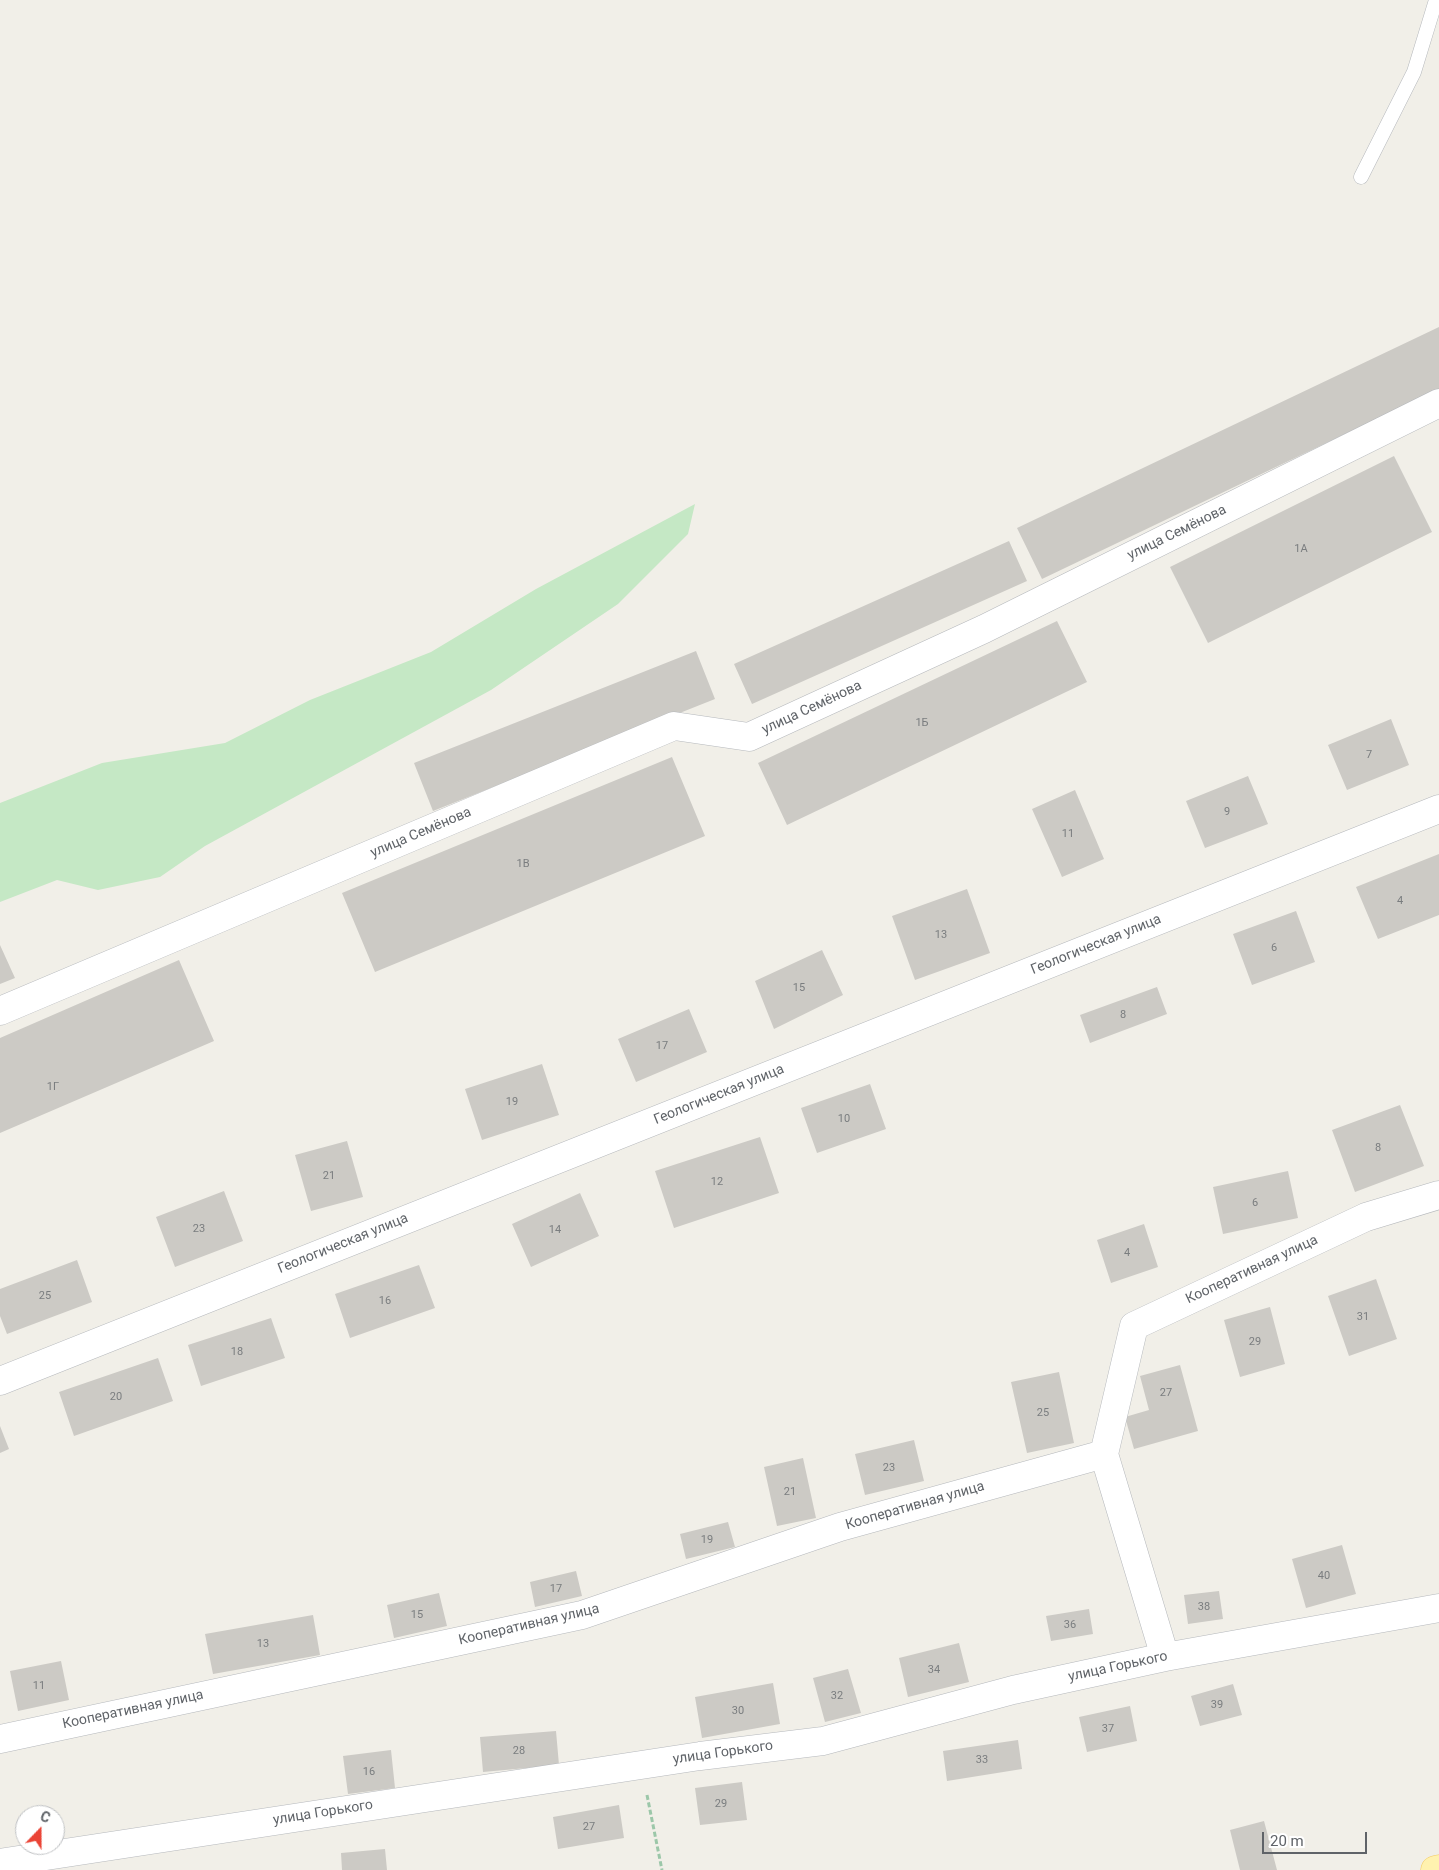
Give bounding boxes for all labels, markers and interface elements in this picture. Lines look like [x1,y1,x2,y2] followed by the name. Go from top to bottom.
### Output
[1125,502,1229,564] street label: улица Семёнова
[1294,542,1308,556] house number: 1А
[760,678,864,738] street label: улица Семёнова
[915,716,929,730] house number: 1Б
[1366,748,1372,762] house number: 7
[368,804,474,862] street label: улица Семёнова
[1224,805,1230,819] house number: 9
[1062,827,1074,841] house number: 11
[516,857,530,871] house number: 1В
[1397,894,1403,908] house number: 4
[1028,911,1164,979] street label: Геологическая улица
[935,928,947,942] house number: 13
[1271,941,1277,955] house number: 6
[793,981,805,995] house number: 15
[1120,1008,1126,1022] house number: 8
[656,1039,668,1053] house number: 17
[651,1061,787,1129] street label: Геологическая улица
[47,1080,59,1094] house number: 1Г
[506,1095,518,1109] house number: 19
[838,1112,850,1126] house number: 10
[1375,1141,1381,1155] house number: 8
[323,1169,335,1183] house number: 21
[711,1175,723,1189] house number: 12
[1252,1196,1258,1210] house number: 6
[275,1210,411,1278] street label: Геологическая улица
[193,1222,205,1236] house number: 23
[549,1223,561,1237] house number: 14
[1183,1232,1321,1308] street label: Кооперативная улица
[1124,1246,1130,1260] house number: 4
[39,1289,51,1303] house number: 25
[379,1294,391,1308] house number: 16
[1357,1310,1369,1324] house number: 31
[1249,1335,1261,1349] house number: 29
[231,1345,243,1359] house number: 18
[1160,1386,1172,1400] house number: 27
[110,1390,122,1404] house number: 20
[1037,1406,1049,1420] house number: 25
[883,1461,895,1475] house number: 23
[844,1478,986,1534] street label: Кооперативная улица
[784,1485,796,1499] house number: 21
[701,1533,713,1547] house number: 19
[1318,1569,1330,1583] house number: 40
[550,1582,562,1596] house number: 17
[1198,1600,1210,1614] house number: 38
[457,1601,601,1649] street label: Кооперативная улица
[411,1608,423,1622] house number: 15
[1064,1618,1076,1632] house number: 36
[257,1637,269,1651] house number: 13
[1067,1648,1169,1686] street label: улица Горького
[928,1663,940,1677] house number: 34
[33,1679,45,1693] house number: 11
[61,1687,205,1733] street label: Кооперативная улица
[831,1689,843,1703] house number: 32
[1211,1698,1223,1712] house number: 39
[732,1704,744,1718] house number: 30
[1102,1722,1114,1736] house number: 37
[672,1738,774,1768] street label: улица Горького
[513,1744,525,1758] house number: 28
[976,1753,988,1767] house number: 33
[363,1765,375,1779] house number: 16
[272,1797,374,1829] street label: улица Горького
[715,1797,727,1811] house number: 29
[15,1805,65,1855] north arrow
[38,1808,52,1826] text: С
[583,1820,595,1834] house number: 27
[1264,1822,1369,1854] scale bar
[1270,1832,1304,1850] text: 20 m

